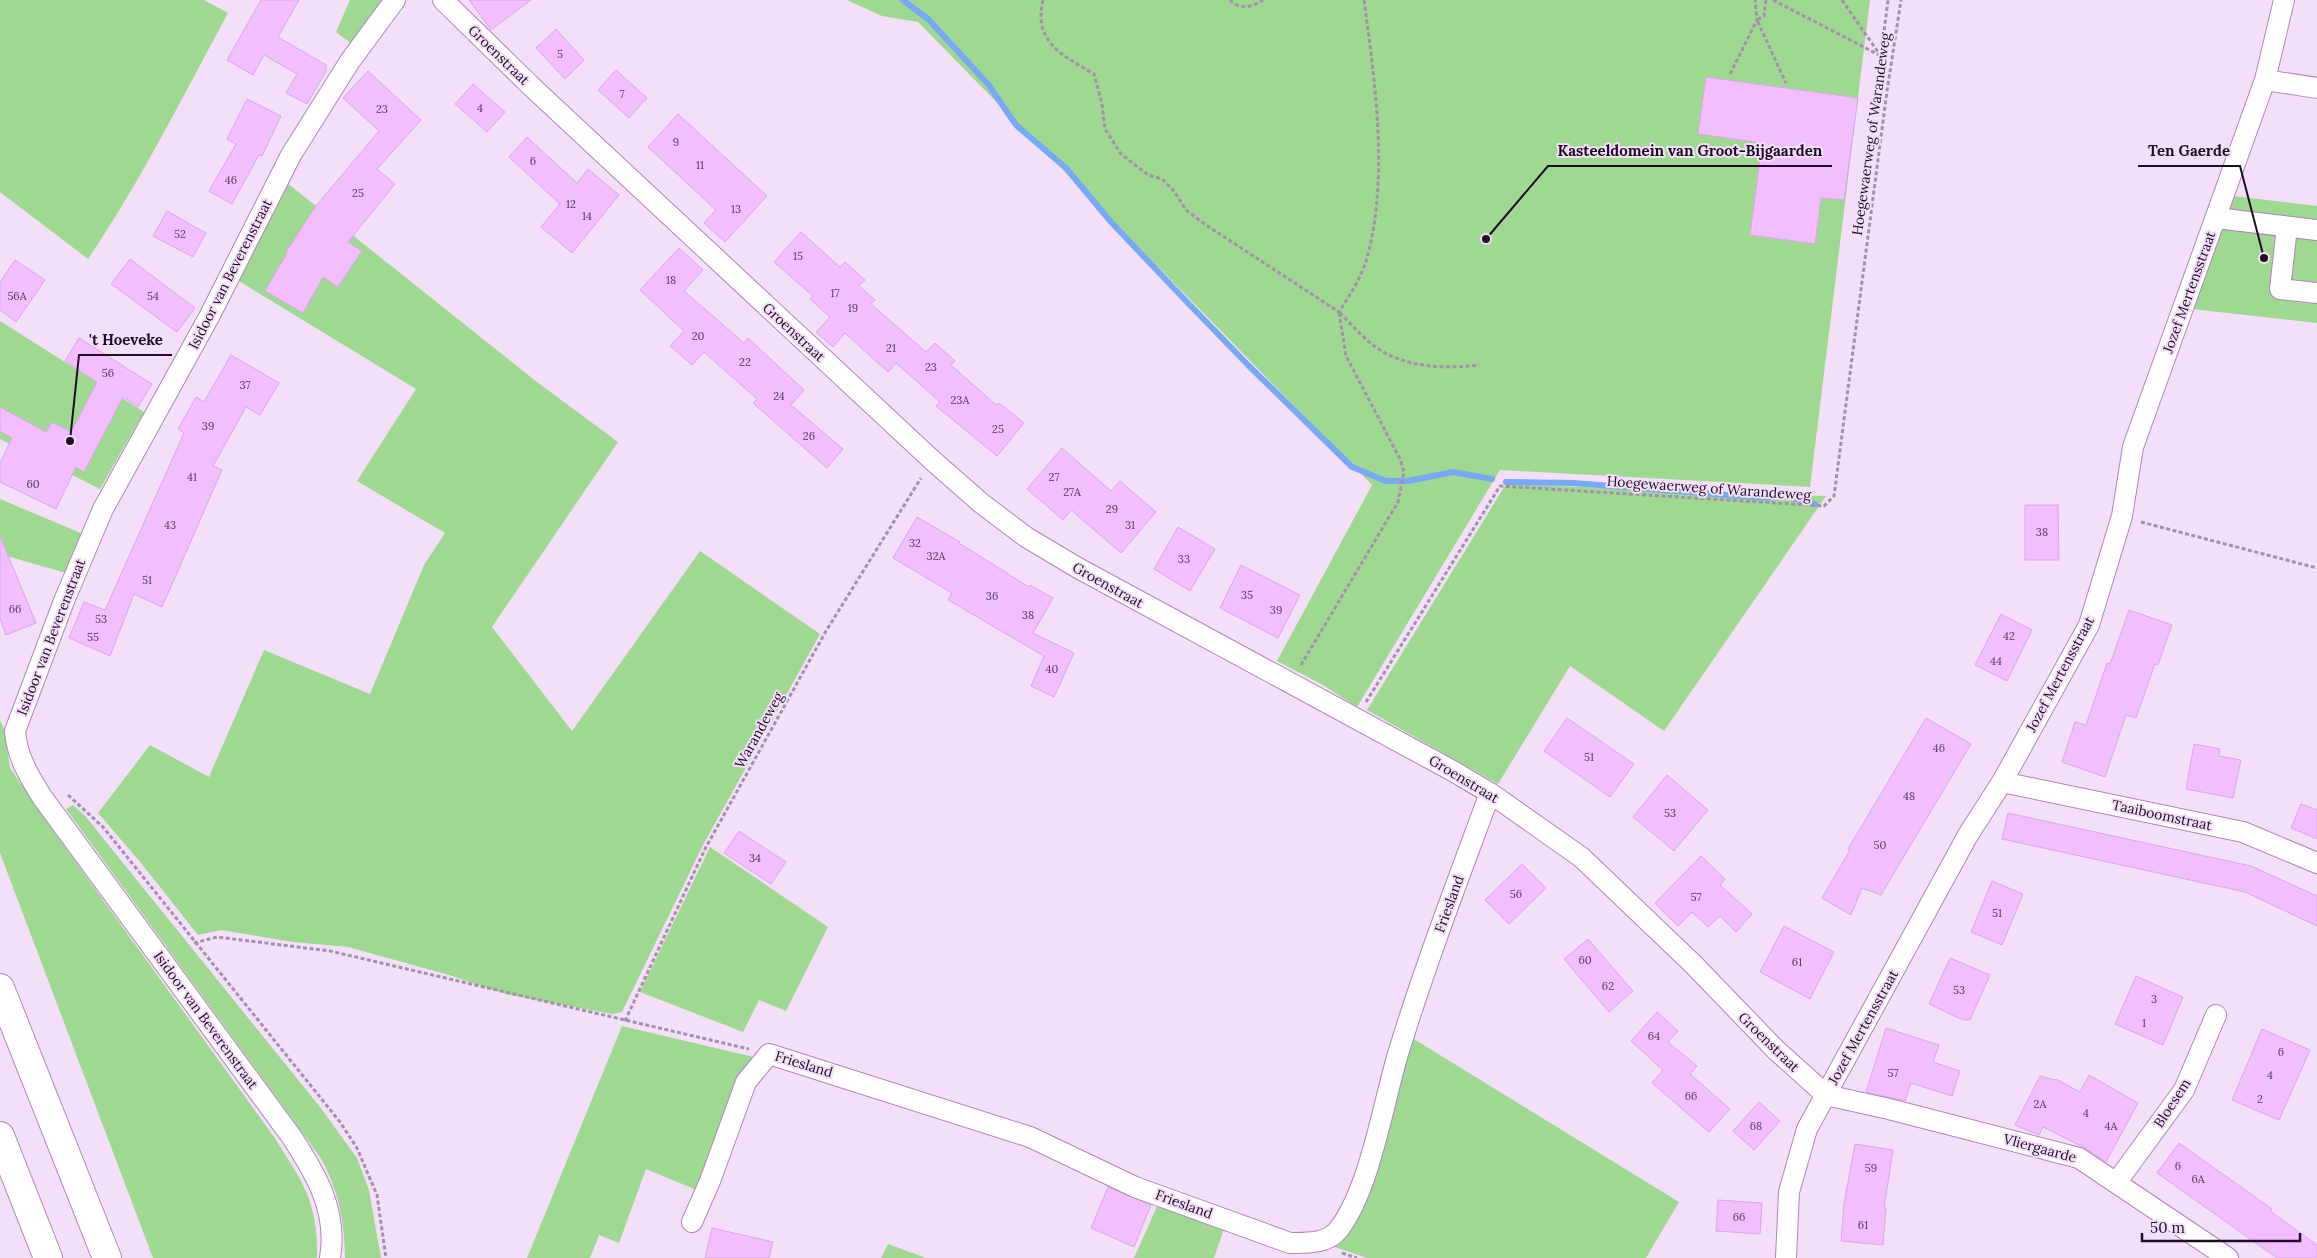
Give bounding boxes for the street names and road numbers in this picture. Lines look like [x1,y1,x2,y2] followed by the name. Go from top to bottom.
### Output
[465,21,534,89] street label: Groenstraat
[1848,31,1894,237] street label: Hoegewaerweg of Warandeweg
[184,195,276,352] street label: Isidoor van Beverenstraat
[2158,228,2220,356] street label: Jozef Mertensstraat
[759,299,829,366] street label: Groenstraat
[1606,472,1812,504] street label: Hoegewaerweg of Warandeweg
[13,556,89,718] street label: Isidoor van Beverenstraat
[1069,558,1147,612] street label: Groenstraat
[2021,613,2098,736] street label: Jozef Mertensstraat
[731,688,787,771] street label: Warandeweg
[1426,751,1503,807] street label: Groenstraat
[2110,796,2214,834] street label: Taaiboomstraat
[1430,873,1468,935] street label: Friesland
[150,947,262,1093] street label: Isidoor van Beverenstraat
[1823,966,1902,1088] street label: Jozef Mertensstraat
[1735,1008,1804,1076] street label: Groenstraat
[773,1047,835,1081] street label: Friesland
[2150,1075,2195,1131] street label: Bloesem
[2001,1129,2079,1166] street label: Vliergaarde
[1153,1185,1215,1223] street label: Friesland

